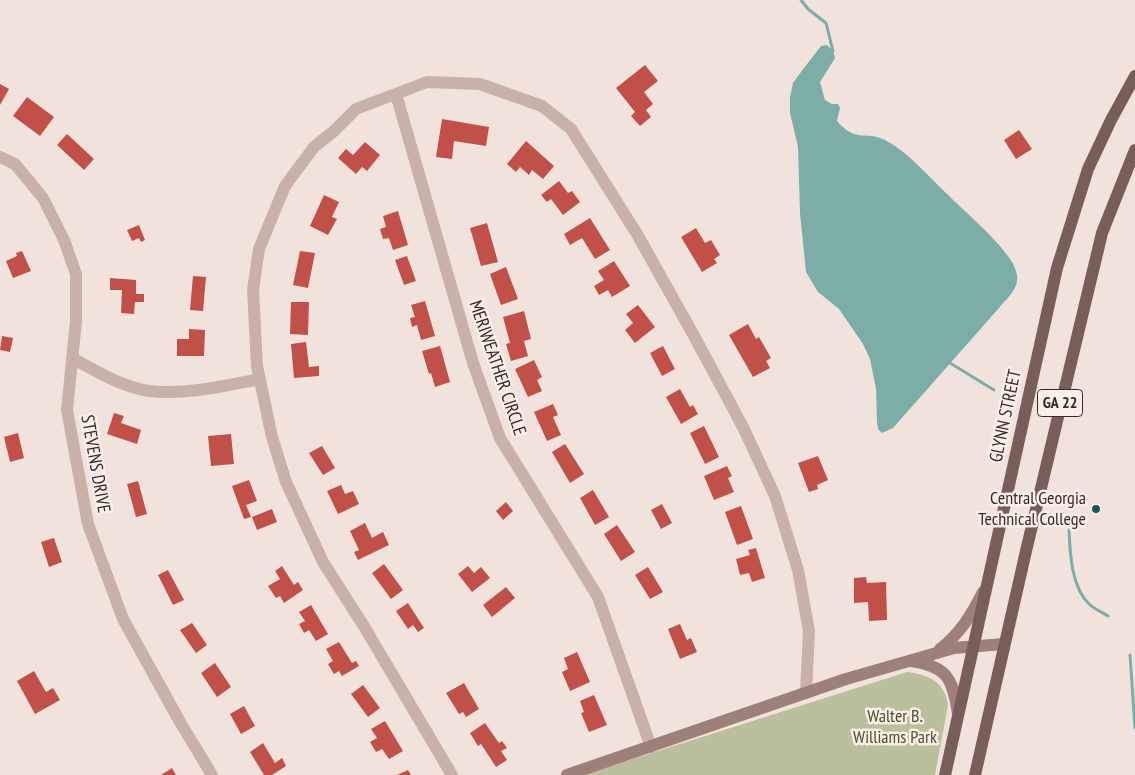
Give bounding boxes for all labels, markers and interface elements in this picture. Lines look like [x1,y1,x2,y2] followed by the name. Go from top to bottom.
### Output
[464,298,530,438] street label: MERIWEATHER CIRCLE
[986,368,1026,464] street label: GLYNN STREET
[1038,389,1082,416] road number: GA 22
[76,413,114,515] street label: STEVENS DRIVE
[978,488,1086,530] place label: Central Georgia Technical College
[1090,503,1102,515] marker: Central Georgia Technical College
[853,706,937,749] park label: Walter B. Williams Park

